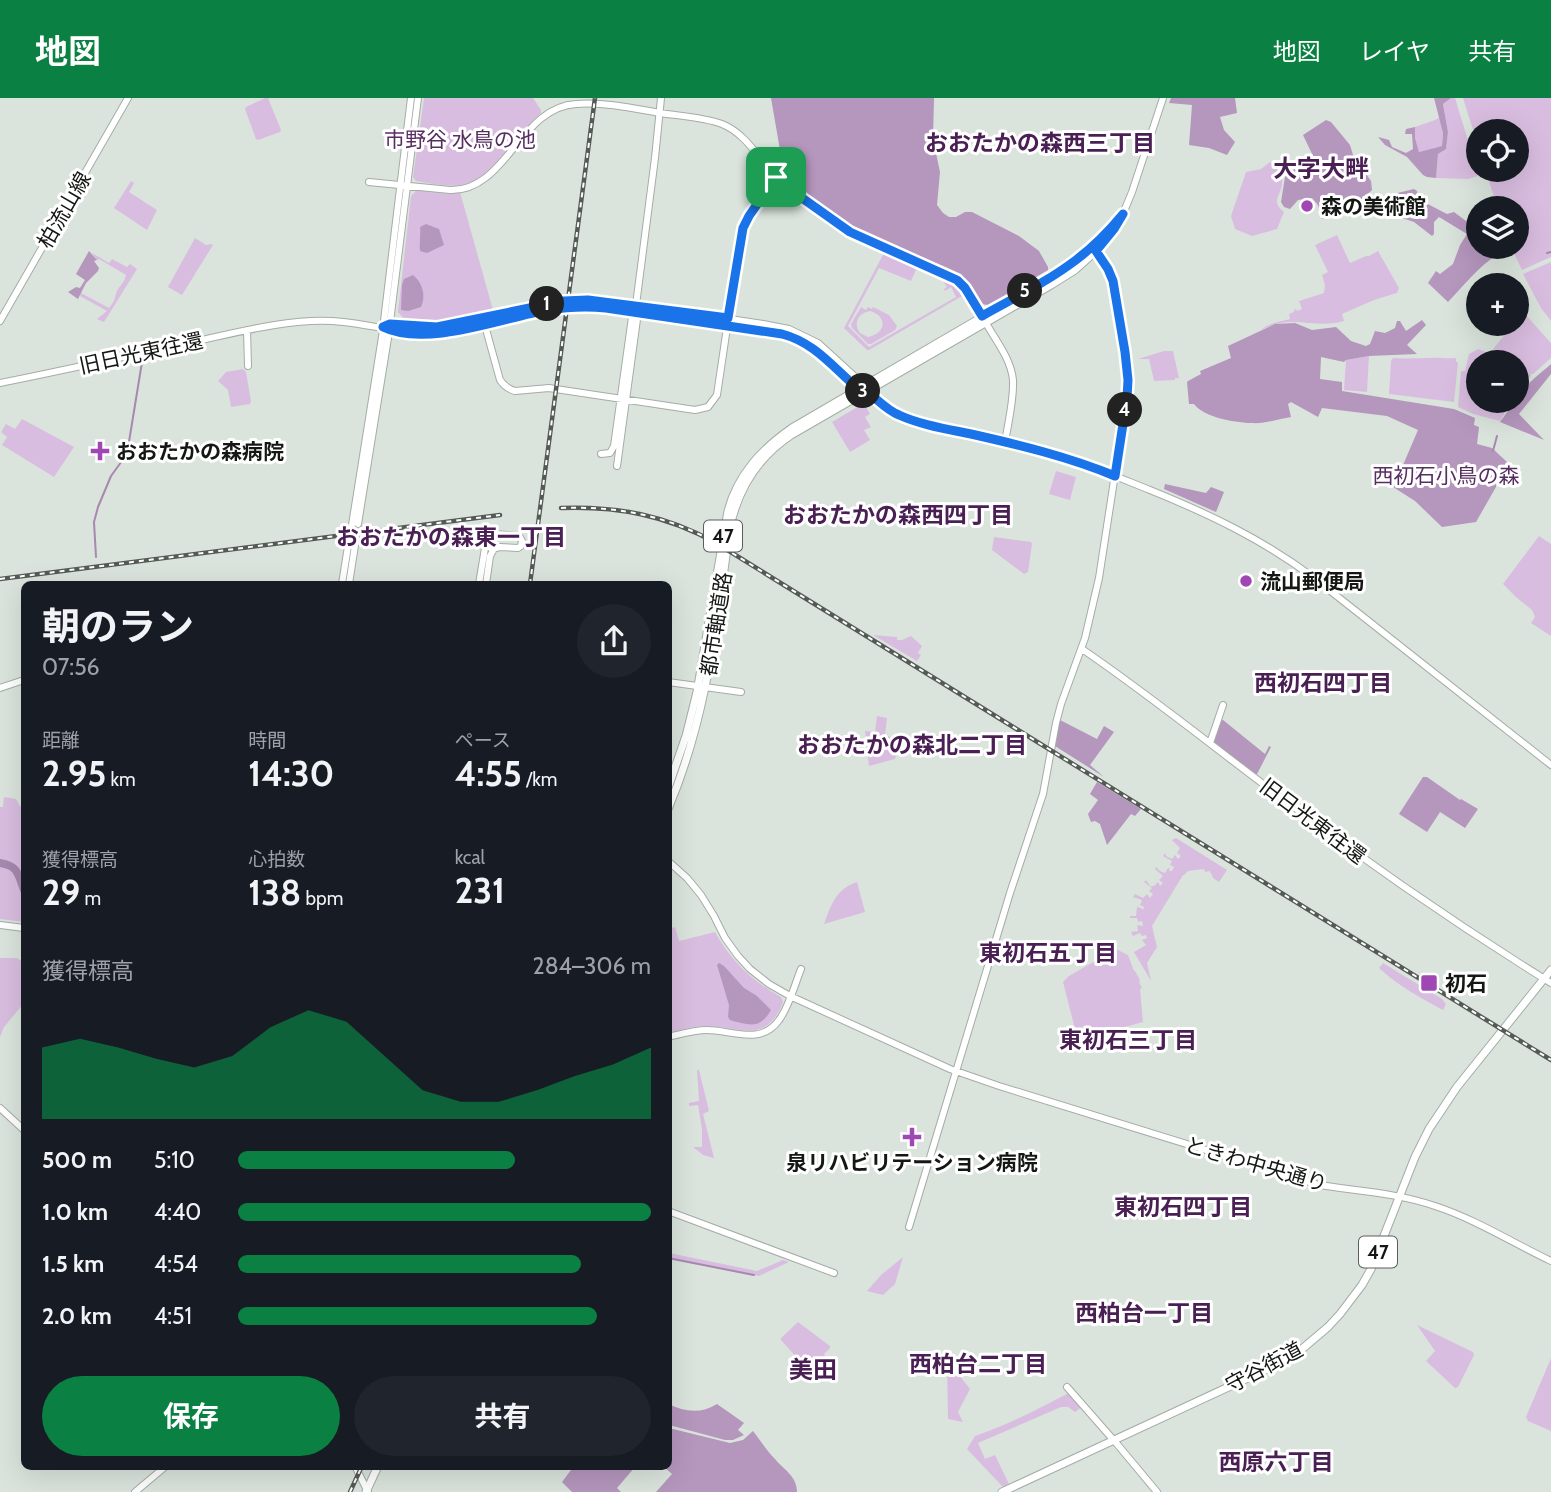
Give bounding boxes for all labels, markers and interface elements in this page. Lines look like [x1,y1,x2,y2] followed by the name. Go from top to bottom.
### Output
[35,31,101,71] text: 地図
[1273,37,1321,66] text: 地図
[1359,37,1430,66] text: レイヤ
[1468,37,1516,66] text: 共有
[1466,119,1529,413] map controls
[1466,119,1529,182] button: locate
[384,127,536,152] park label: 市野谷 水鳥の池
[925,129,1155,157] district label: おおたかの森西三丁目
[746,147,806,207] pin
[1273,154,1369,183] district label: 大字大畔
[757,158,795,196] icon: arrive
[32,167,96,253] street label: 柏流山線
[1321,194,1426,219] place label: 森の美術館
[1466,196,1529,259] button: layers
[1299,198,1315,214] marker: 森の美術館
[1466,273,1529,336] button: +
[1007,274,1042,308] pin: 5
[1019,279,1030,302] text: 5
[530,286,564,322] pin: 1
[543,292,550,315] text: 1
[77,328,205,378] street label: 旧日光東往還
[1466,350,1529,413] button: −
[846,374,880,408] pin: 3
[857,379,868,402] text: 3
[1108,392,1142,428] pin: 4
[1119,398,1130,421] text: 4
[116,439,284,464] place label: おおたかの森病院
[90,441,110,461] marker: おおたかの森病院
[1373,463,1520,488] park label: 西初石小鳥の森
[783,501,1013,529] district label: おおたかの森西四丁目
[704,520,742,551] road number: 47
[336,523,566,551] district label: おおたかの森東一丁目
[1260,569,1365,594] place label: 流山郵便局
[695,570,737,678] street label: 都市軸道路
[1238,573,1254,589] marker: 流山郵便局
[42,603,194,650] text: 朝のラン
[577,604,651,678] button: share
[42,653,100,681] text: 07:56
[1254,669,1392,697] district label: 西初石四丁目
[42,729,80,752] text: 距離
[248,729,286,752] text: 時間
[455,729,511,752] text: ペース
[797,731,1027,759] district label: おおたかの森北二丁目
[42,752,106,795] text: 2.95
[248,752,334,795] text: 14:30
[455,752,522,795] text: 4:55
[106,768,136,791] text: km
[522,768,557,791] text: /km
[1255,773,1371,869] street label: 旧日光東往還
[455,846,485,869] text: kcal
[42,848,118,871] text: 獲得標高
[248,848,305,871] text: 心拍数
[455,869,505,912] text: 231
[42,871,80,914] text: 29
[248,871,301,914] text: 138
[80,887,101,910] text: m
[301,887,343,910] text: bpm
[979,939,1117,967] district label: 東初石五丁目
[533,952,651,980] text: 284–306 m
[42,957,134,985] text: 獲得標高
[1445,971,1487,996] place label: 初石
[1419,973,1439,993] marker: 初石
[1059,1026,1197,1054] district label: 東初石三丁目
[902,1127,922,1147] marker: 泉リハビリテーション病院
[1182,1132,1330,1196] street label: ときわ中央通り
[42,1146,112,1174] text: 500 m
[154,1146,195,1174] text: 5:10
[786,1150,1038,1175] place label: 泉リハビリテーション病院
[1114,1193,1252,1221] district label: 東初石四丁目
[42,1198,108,1226] text: 1.0 km
[154,1198,201,1226] text: 4:40
[1359,1236,1397,1268] road number: 47
[42,1250,104,1278] text: 1.5 km
[154,1250,198,1278] text: 4:54
[1075,1299,1213,1327] district label: 西柏台一丁目
[42,1302,112,1330] text: 2.0 km
[154,1302,192,1330] text: 4:51
[1221,1336,1307,1398] street label: 守谷街道
[909,1350,1047,1378] district label: 西柏台二丁目
[789,1355,837,1384] district label: 美田
[42,1376,340,1456] button: 保存
[354,1376,651,1456] button: 共有
[1219,1448,1334,1476] district label: 西原六丁目

